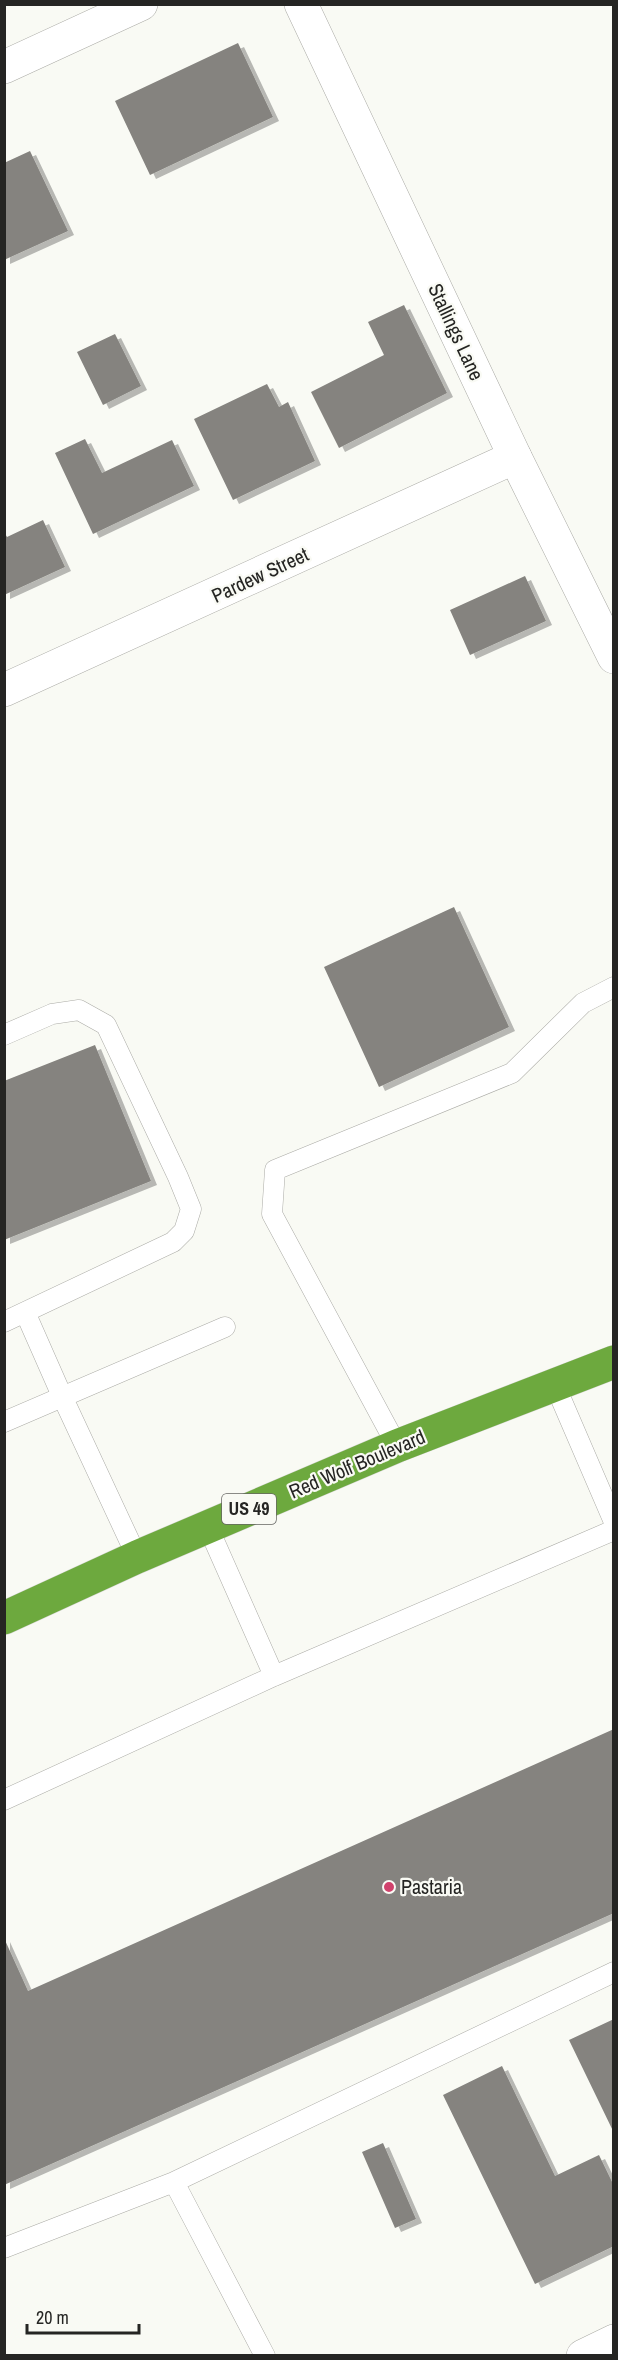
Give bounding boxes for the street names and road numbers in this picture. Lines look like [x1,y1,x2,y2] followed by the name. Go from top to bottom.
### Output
[422,279,491,385] street label: Stallings Lane
[207,540,313,609] street label: Pardew Street
[285,1423,429,1504] street label: Red Wolf Boulevard
[222,1494,276,1524] road number: US 49

